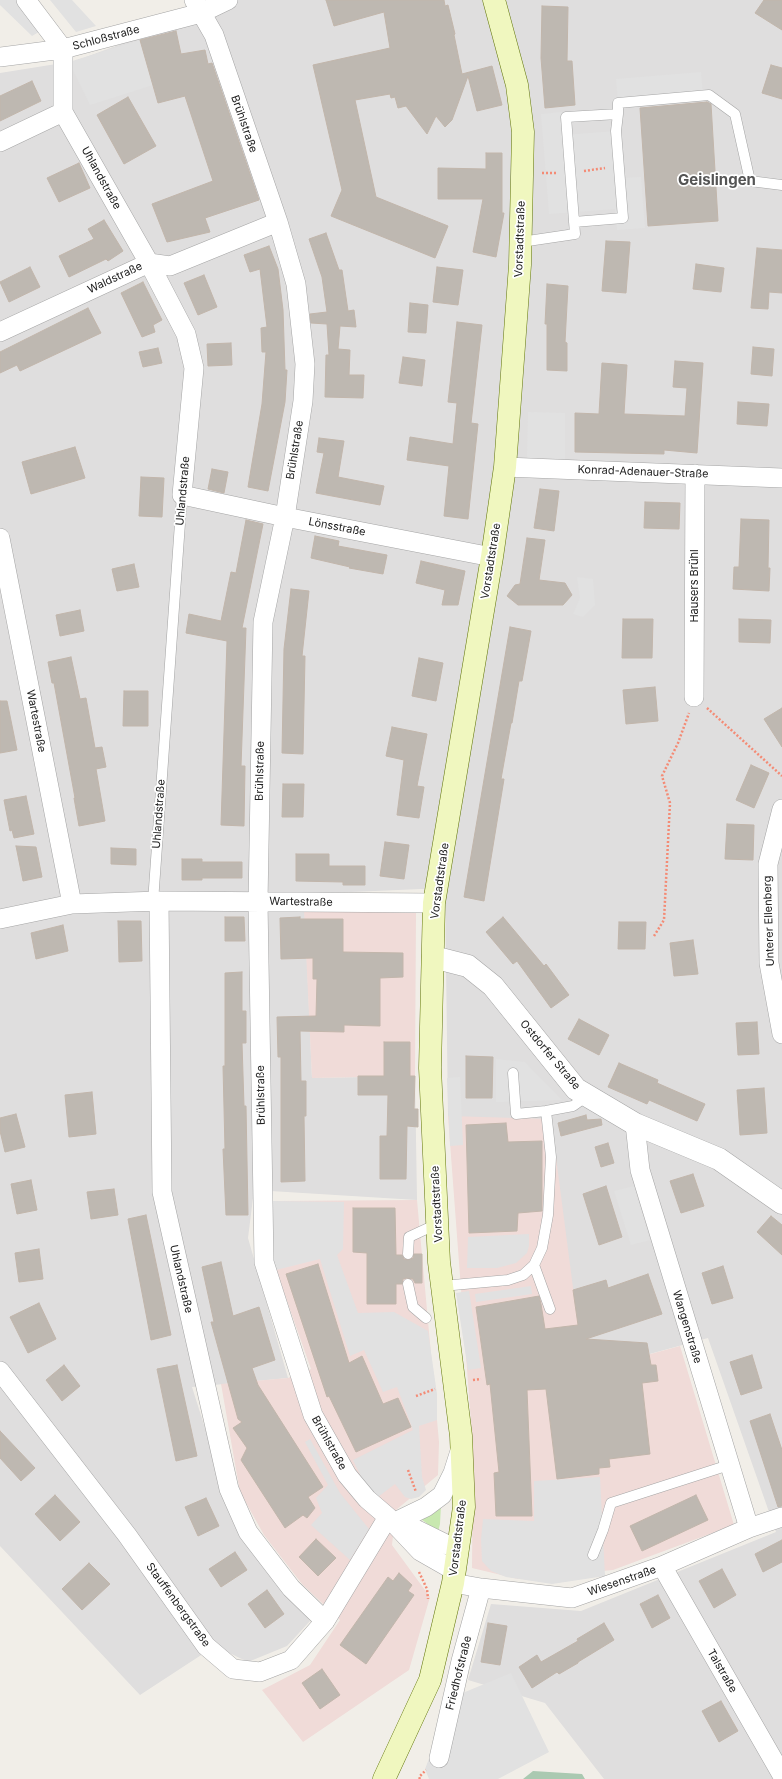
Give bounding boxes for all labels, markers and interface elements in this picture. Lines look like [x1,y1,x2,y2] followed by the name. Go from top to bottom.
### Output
[71,23,141,53] street label: Schloßstraße
[228,94,260,154] street label: Brühlstraße
[78,144,124,212] street label: Uhlandstraße
[678,171,756,189] district label: Geislingen
[512,200,528,278] street label: Vorstadtstraße
[86,260,144,296] street label: Waldstraße
[284,419,306,481] street label: Brühlstraße
[173,456,193,526] street label: Uhlandstraße
[577,463,709,481] street label: Konrad-Adenauer-Straße
[307,515,367,539] street label: Lönsstraße
[478,522,504,600] street label: Vorstadtstraße
[688,549,702,623] street label: Hausers Brühl
[23,689,49,753] street label: Wartestraße
[253,741,267,801] street label: Brühlstraße
[150,779,168,849] street label: Uhlandstraße
[428,842,452,920] street label: Vorstadtstraße
[761,875,777,967] street label: Unterer Ellenberg
[269,895,333,909] street label: Wartestraße
[517,1017,583,1093] street label: Ostdorfer Straße
[254,1065,268,1125] street label: Brühlstraße
[428,1165,446,1243] street label: Vorstadtstraße
[167,1244,195,1314] street label: Uhlandstraße
[670,1289,704,1365] street label: Wangenstraße
[309,1414,349,1472] street label: Brühlstraße
[447,1499,469,1577] street label: Vorstadtstraße
[143,1560,213,1650] street label: Stauffenbergstraße
[586,1563,658,1599] street label: Wiesenstraße
[443,1634,475,1712] street label: Friedhofstraße
[704,1647,740,1695] street label: Talstraße

